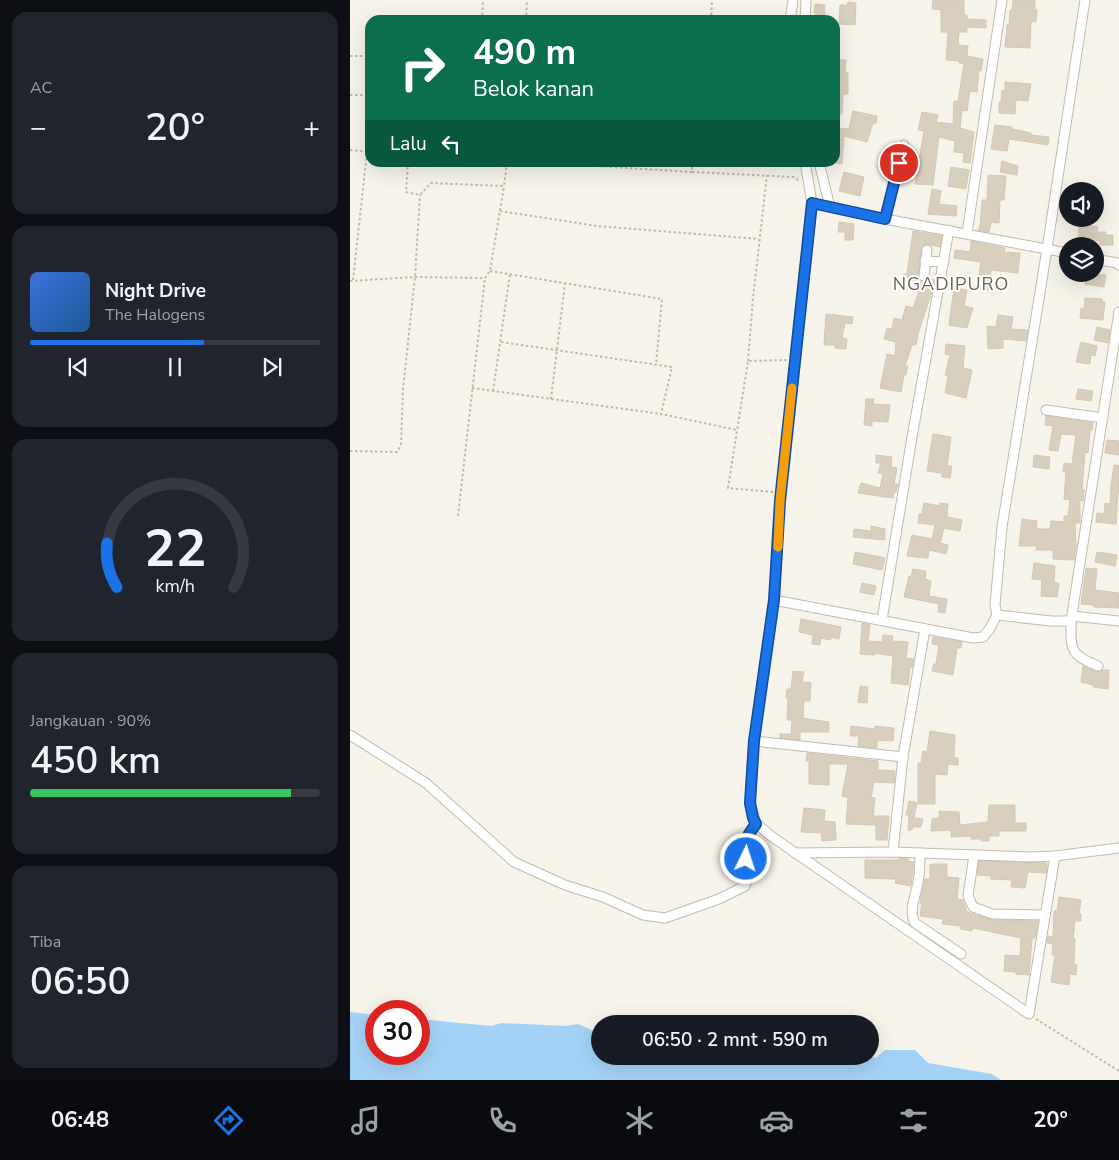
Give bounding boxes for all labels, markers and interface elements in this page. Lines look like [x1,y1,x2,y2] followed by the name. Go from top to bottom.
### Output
[473,29,576,76] text: 490 m
[390,35,455,100] icon: right
[473,74,594,104] text: Belok kanan
[30,77,52,99] text: AC
[145,102,205,153] text: 20°
[30,109,47,147] text: −
[303,109,320,147] text: +
[437,130,465,158] icon: left
[390,131,427,157] text: Lalu
[878,142,920,184] pin
[885,149,913,177] icon: arrive
[1059,182,1104,282] map controls
[1059,182,1104,227] button: sound
[1059,237,1104,282] button: layers
[893,272,1009,296] district label: NGADIPURO
[105,278,206,304] text: Night Drive
[105,304,205,326] text: The Halogens
[64,353,92,381] icon: previous
[161,353,189,381] icon: pause
[258,353,286,381] icon: next
[144,513,206,584] text: 22
[155,574,195,598] text: km/h
[30,710,151,732] text: Jangkauan · 90%
[30,735,161,786] text: 450 km
[719,832,771,884] position arrow
[30,931,61,953] text: Tiba
[30,956,130,1007] text: 06:50
[365,1000,430,1065] speed limit sign: 30
[642,1027,828,1053] text: 06:50 · 2 mnt · 590 m
[211,1103,246,1138] icon: directions
[348,1103,383,1138] icon: music
[485,1103,520,1138] icon: phone
[622,1103,657,1138] icon: climate
[759,1103,794,1138] icon: car
[896,1103,931,1138] icon: filters
[51,1105,109,1135] text: 06:48
[1033,1105,1068,1135] text: 20°

